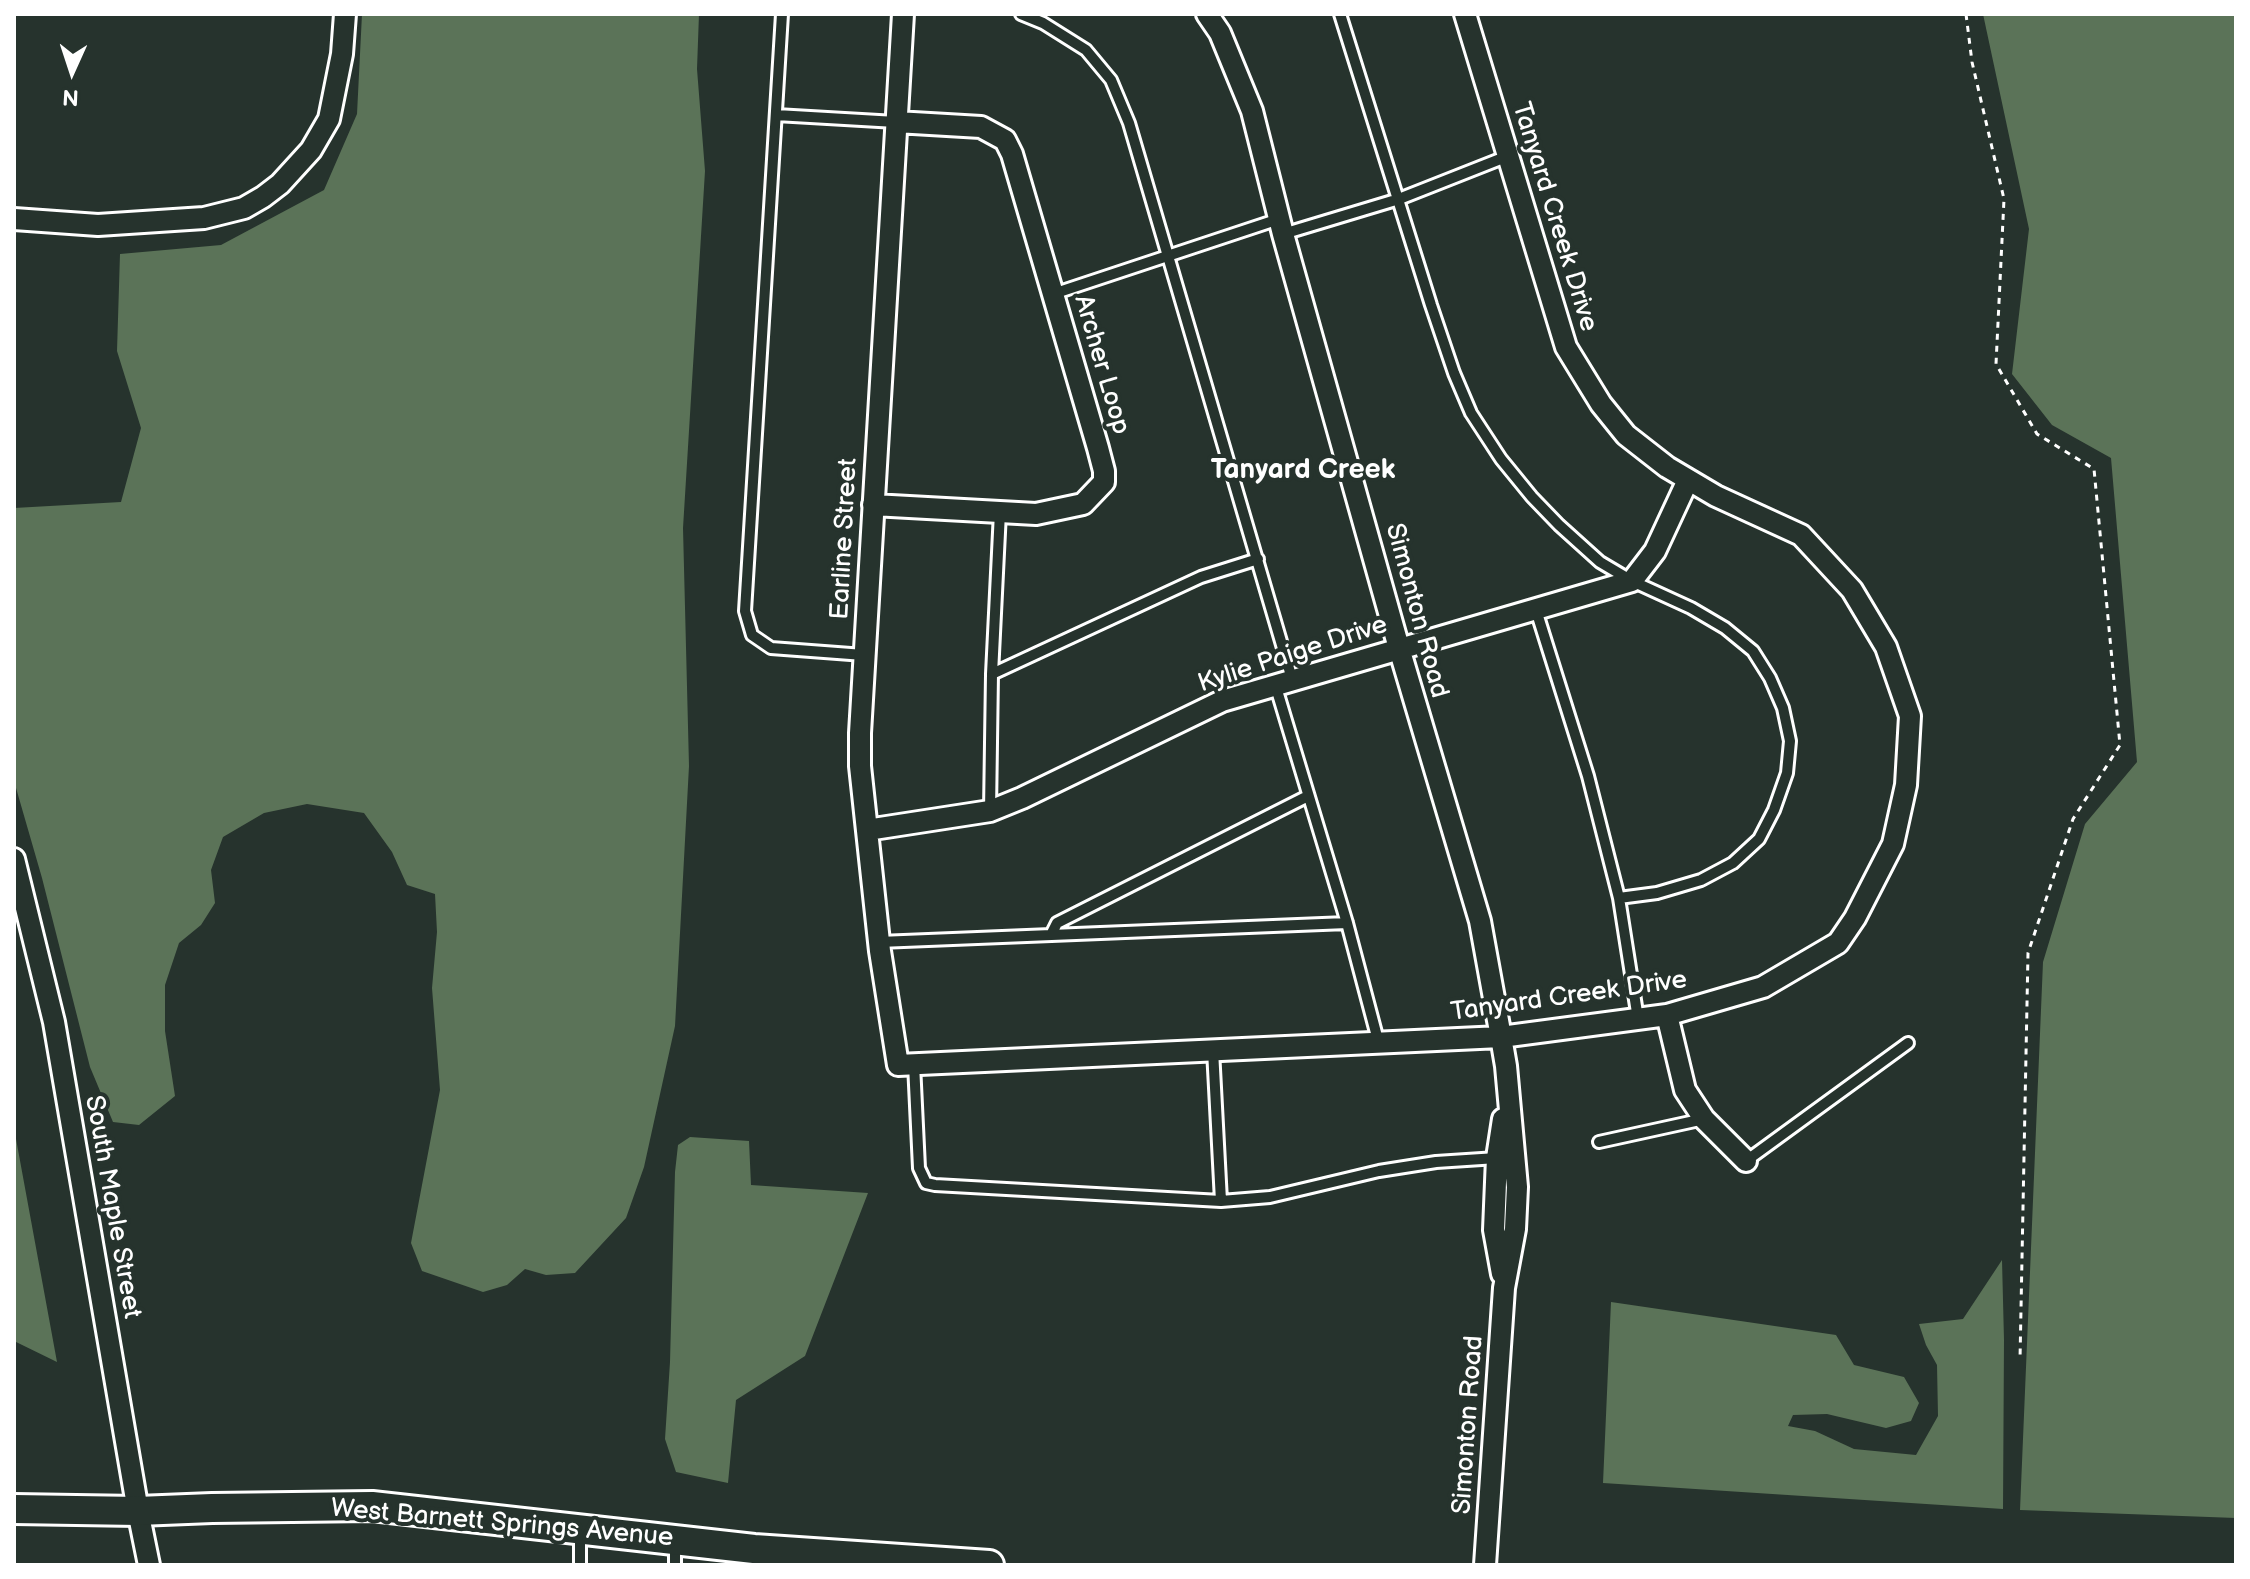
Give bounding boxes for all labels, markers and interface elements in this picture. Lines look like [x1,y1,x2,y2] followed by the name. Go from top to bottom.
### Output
[32,32,112,112] north arrow
[62,83,80,110] text: N
[1504,99,1604,335] street label: Tanyard Creek Drive
[1066,292,1136,438] street label: Archer Loop
[1211,454,1395,488] district label: Tanyard Creek
[825,457,865,621] street label: Earline Street
[1378,520,1454,702] street label: Simonton Road
[1194,610,1392,700] street label: Kylie Paige Drive
[1449,965,1689,1029] street label: Tanyard Creek Drive
[77,1093,147,1321] street label: South Maple Street
[1447,1334,1491,1516] street label: Simonton Road
[329,1493,675,1555] street label: West Barnett Springs Avenue

